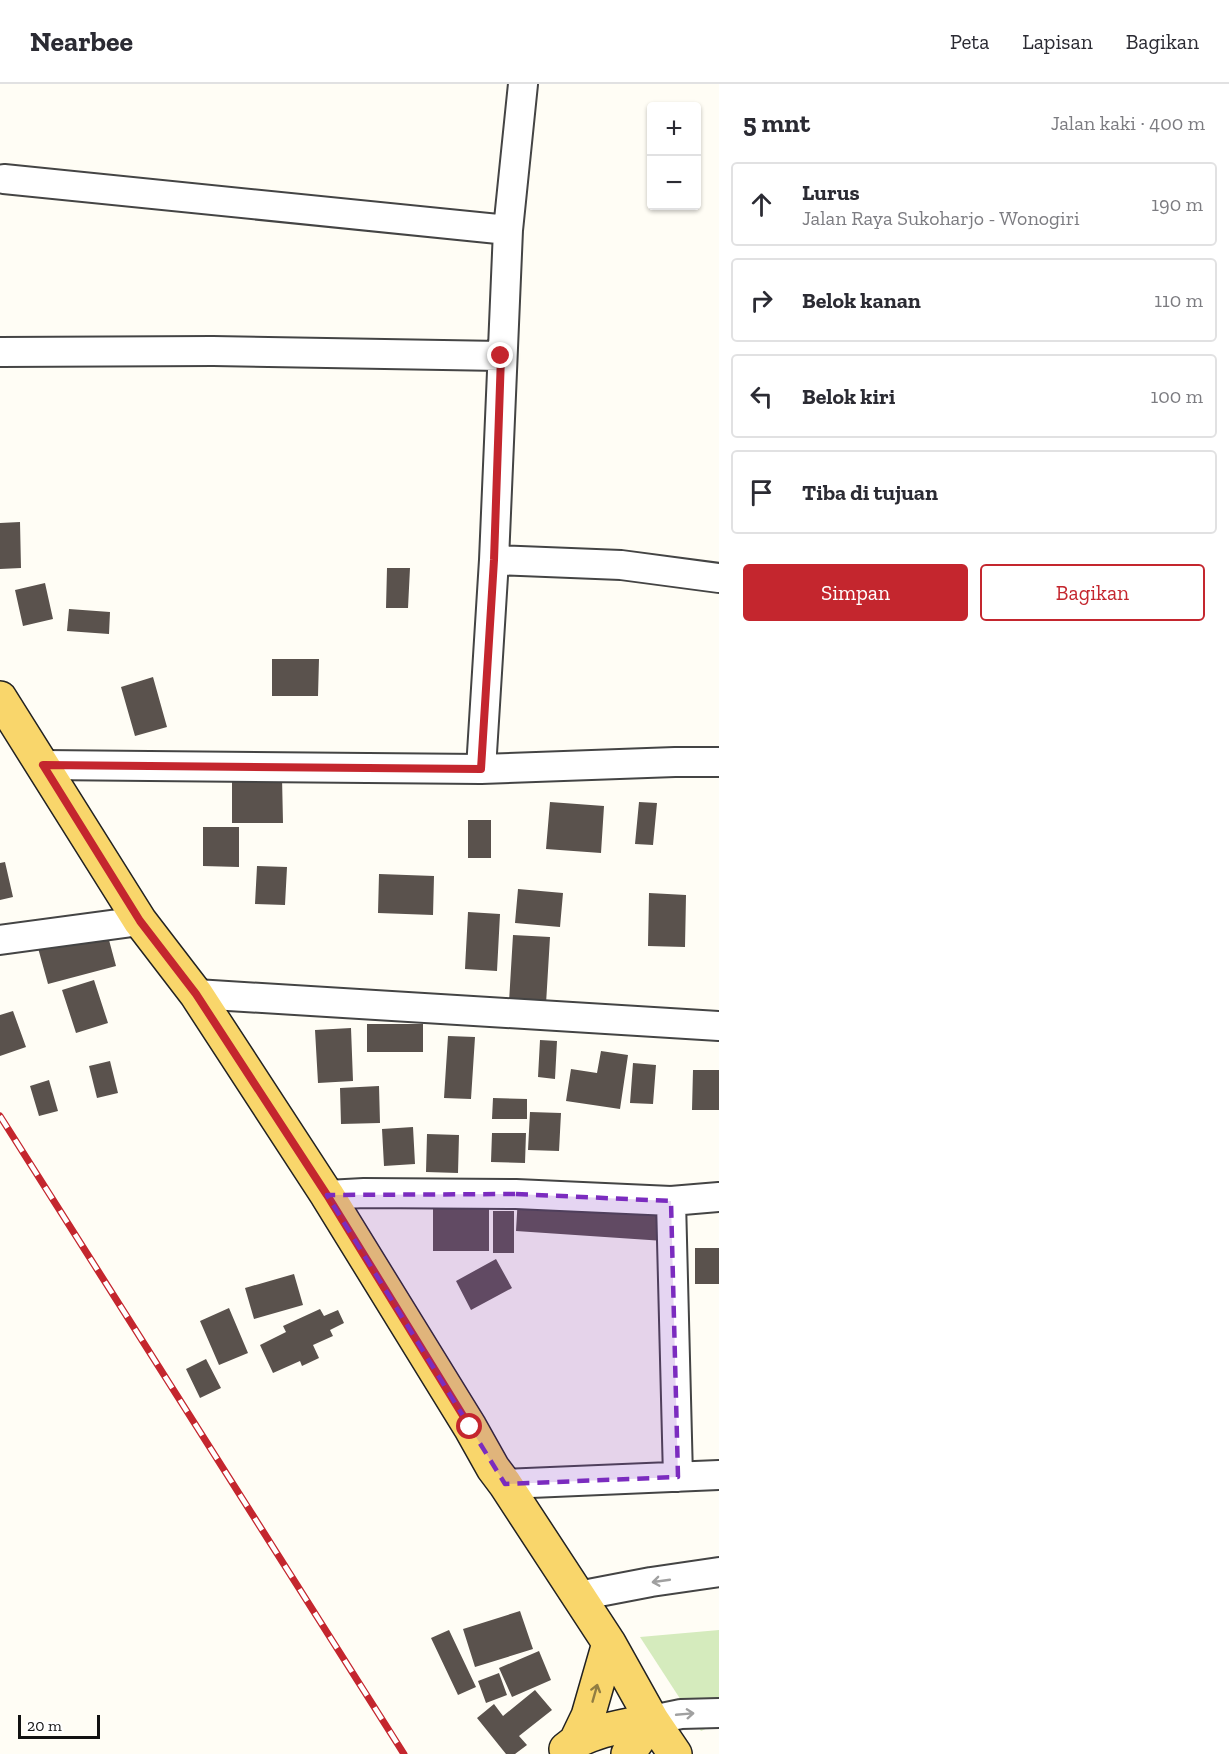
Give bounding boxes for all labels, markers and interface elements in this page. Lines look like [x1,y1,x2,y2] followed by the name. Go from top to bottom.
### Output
[30,25,133,58] text: Nearbee
[950,29,989,54] text: Peta
[1022,29,1093,54] text: Lapisan
[1126,29,1199,54] text: Bagikan
[647,102,701,210] map controls
[647,102,701,156] button: +
[743,107,810,139] text: 5 mnt
[1051,111,1205,135] text: Jalan kaki · 400 m
[647,156,701,210] button: −
[802,179,860,206] text: Lurus
[745,188,778,221] icon: ahead
[1151,192,1203,216] text: 190 m
[802,206,1080,230] text: Jalan Raya Sukoharjo - Wonogiri
[745,284,778,317] icon: right
[802,287,921,314] text: Belok kanan
[1154,288,1203,312] text: 110 m
[487,342,513,368] route end
[745,380,778,413] icon: left
[802,383,895,410] text: Belok kiri
[1150,384,1203,408] text: 100 m
[745,476,778,509] icon: arrive
[802,479,938,506] text: Tiba di tujuan
[743,564,968,621] button: Simpan
[980,564,1205,621] button: Bagikan
[456,1413,482,1439] route start
[652,1575,671,1586] one-way arrow
[590,1684,601,1703] one-way arrow
[675,1708,694,1719] one-way arrow
[18,1712,100,1740] scale bar
[27,1716,62,1735] text: 20 m

